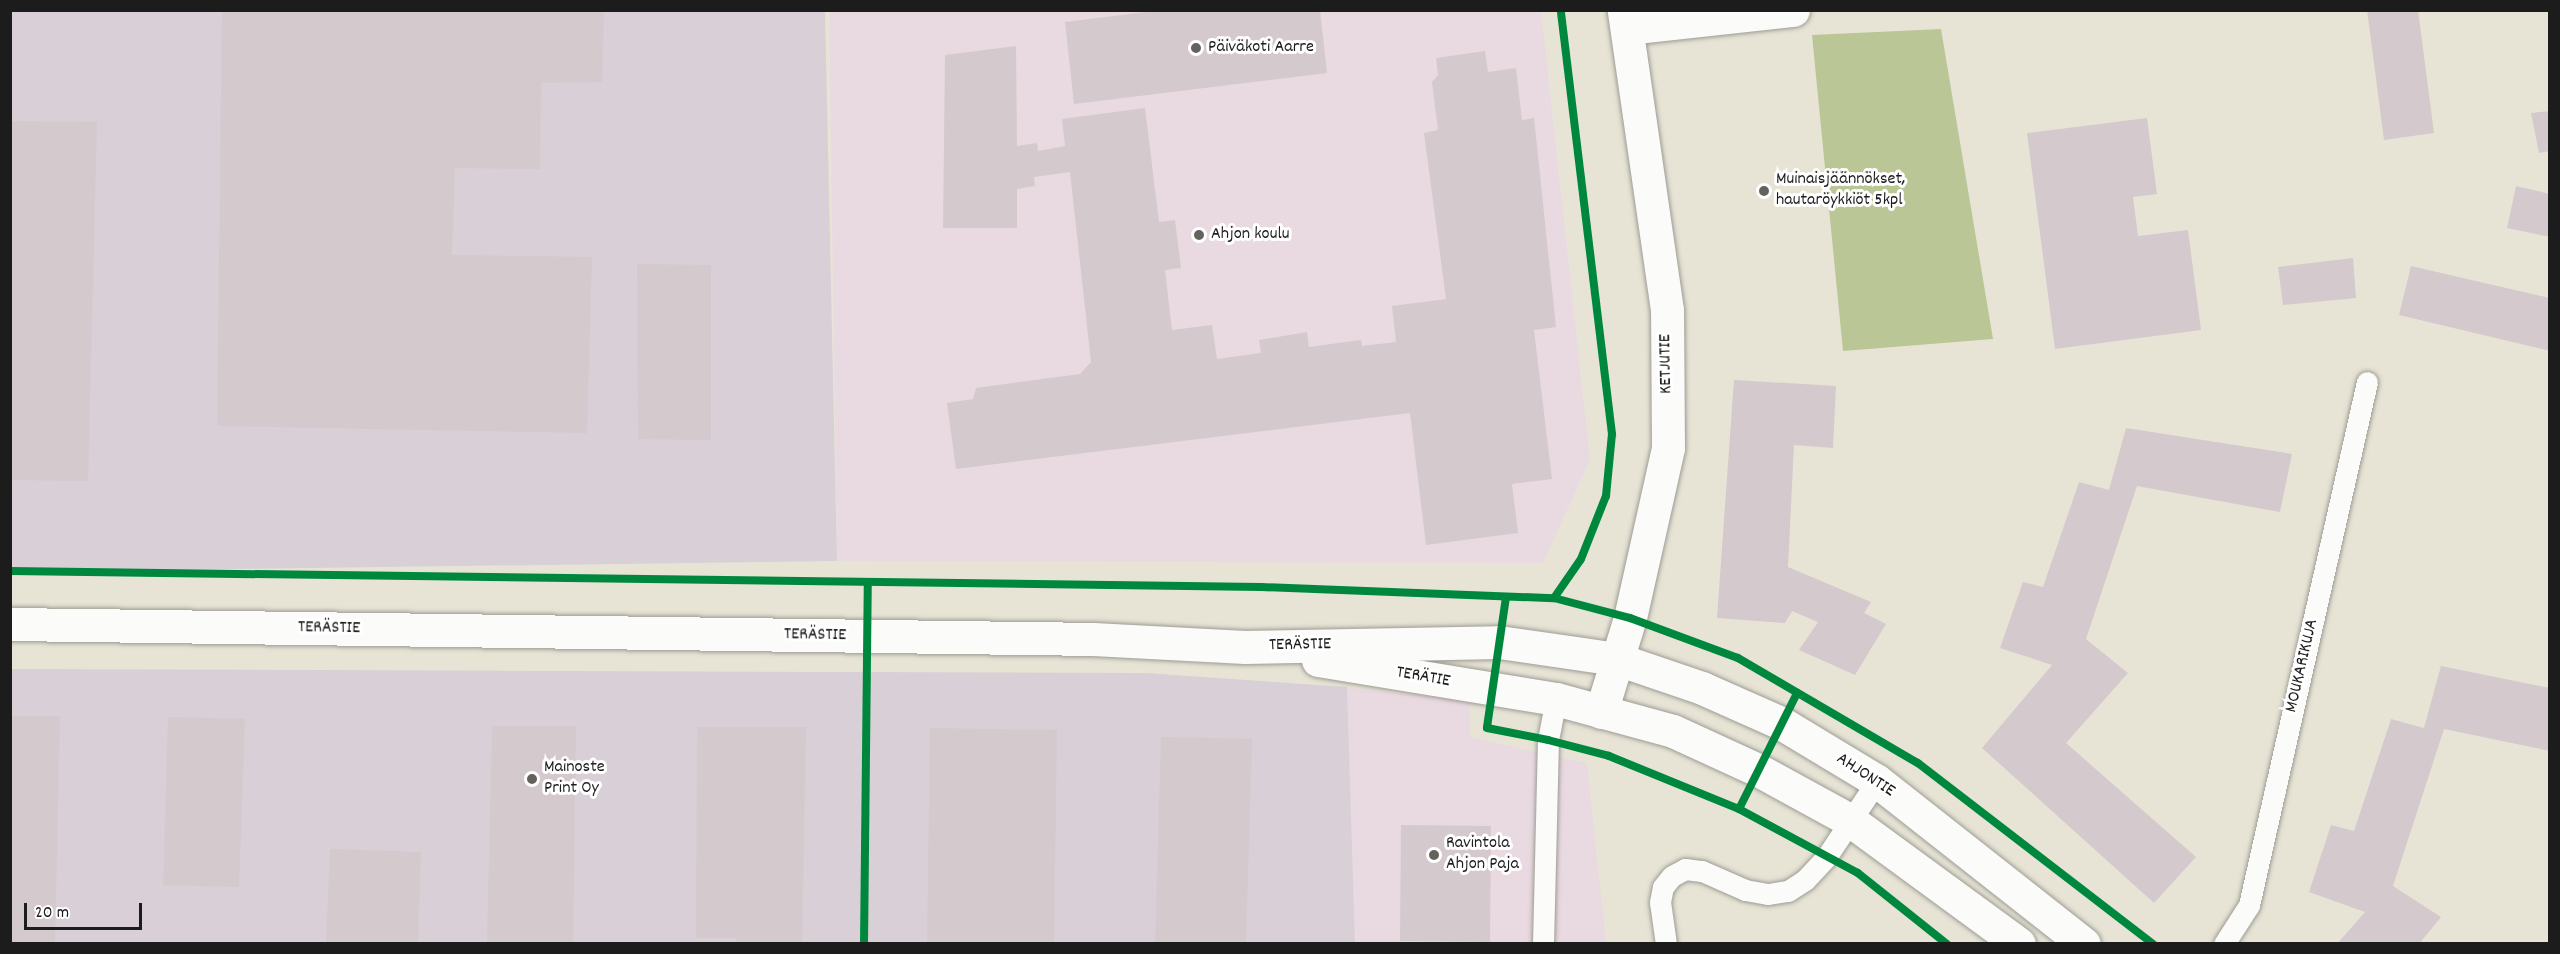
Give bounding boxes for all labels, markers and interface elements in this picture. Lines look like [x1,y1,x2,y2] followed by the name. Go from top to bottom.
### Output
[1208,37,1314,59] place label: Päiväkoti Aarre
[1189,41,1203,55] marker: Päiväkoti Aarre
[1776,170,1905,213] place label: Muinaisjäännökset, hautaröykkiöt 5kpl
[1757,184,1771,198] marker: Muinaisjäännökset, hautaröykkiöt 5kpl
[1211,224,1289,246] place label: Ahjon koulu
[1192,228,1206,242] marker: Ahjon koulu
[1656,334,1678,394] street label: KETJUTIE
[2282,617,2324,715] street label: MOUKARIKUJA
[298,618,360,640] street label: TERÄSTIE
[784,625,846,647] street label: TERÄSTIE
[1269,635,1331,657] street label: TERÄSTIE
[1394,663,1452,693] street label: TERÄTIE
[1832,749,1898,803] street label: AHJONTIE
[544,758,605,800] place label: Mainoste Print Oy
[525,772,539,786] marker: Mainoste Print Oy
[1446,834,1519,876] place label: Ravintola Ahjon Paja
[1427,848,1441,862] marker: Ravintola Ahjon Paja
[27,891,146,929] scale bar
[35,901,69,926] text: 20 m

